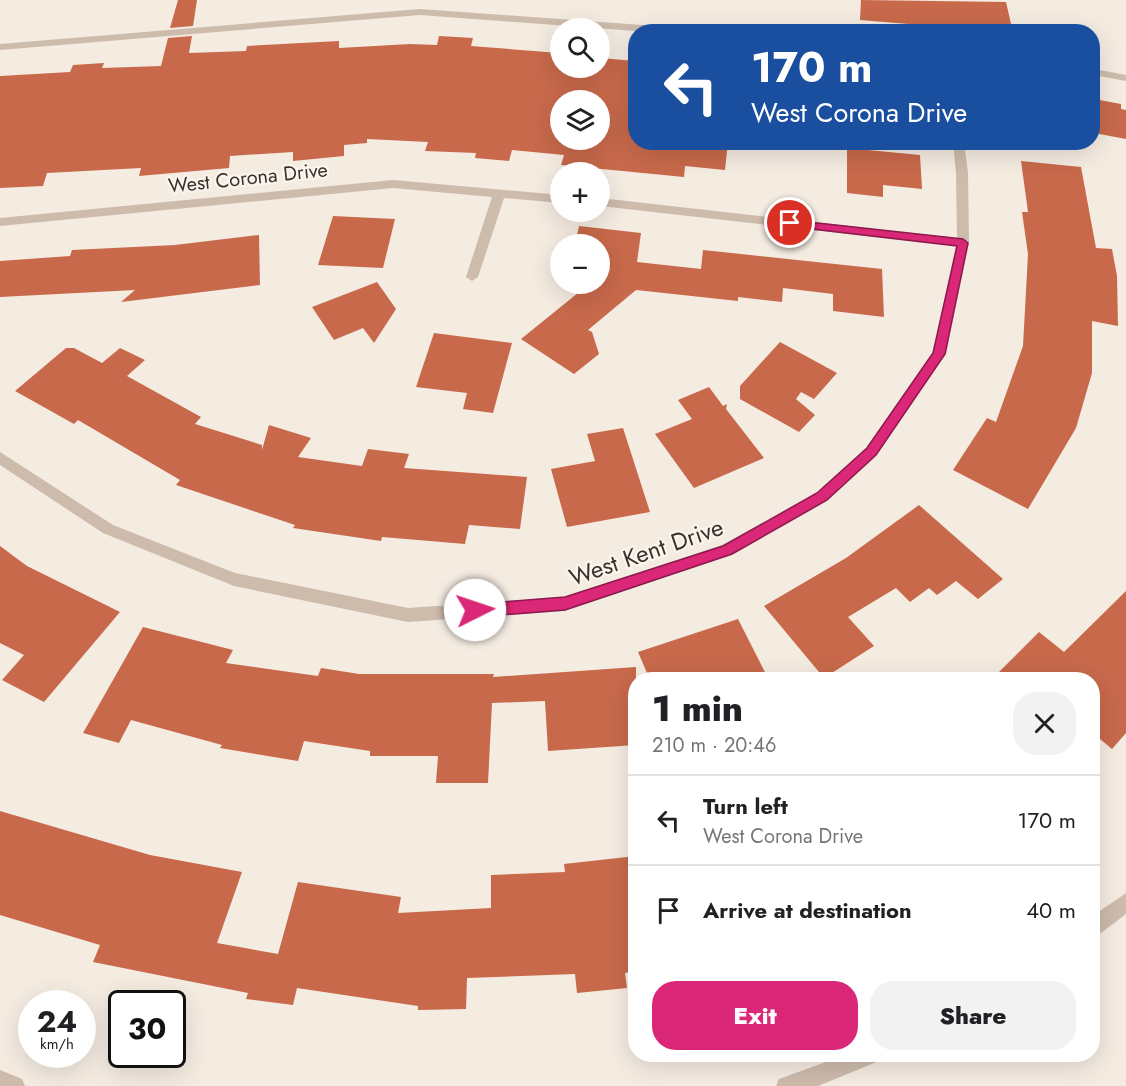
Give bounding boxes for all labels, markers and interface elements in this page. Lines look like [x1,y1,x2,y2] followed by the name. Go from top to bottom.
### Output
[550,18,610,294] map controls
[550,18,610,78] button: search
[751,37,873,98] text: 170 m
[652,48,730,126] icon: left
[550,90,610,150] button: layers
[751,93,967,132] text: West Corona Drive
[167,155,329,201] street label: West Corona Drive
[550,162,610,222] button: +
[764,197,815,248] pin
[773,206,806,239] icon: arrive
[550,234,610,294] button: −
[564,509,728,595] street label: West Kent Drive
[443,578,507,642] position arrow
[652,682,743,734] text: 1 min
[1013,692,1076,755] button: close
[652,731,777,760] text: 210 m · 20:46
[703,790,788,822] text: Turn left
[652,804,685,837] icon: left
[1018,804,1076,836] text: 170 m
[703,822,863,851] text: West Corona Drive
[652,894,685,927] icon: arrive
[703,894,912,926] text: Arrive at destination
[1026,894,1076,926] text: 40 m
[652,981,858,1050] button: Exit
[870,981,1076,1050] button: Share
[108,990,186,1068] speed limit sign: 30
[37,1000,77,1043] text: 24
[40,1033,74,1055] text: km/h

